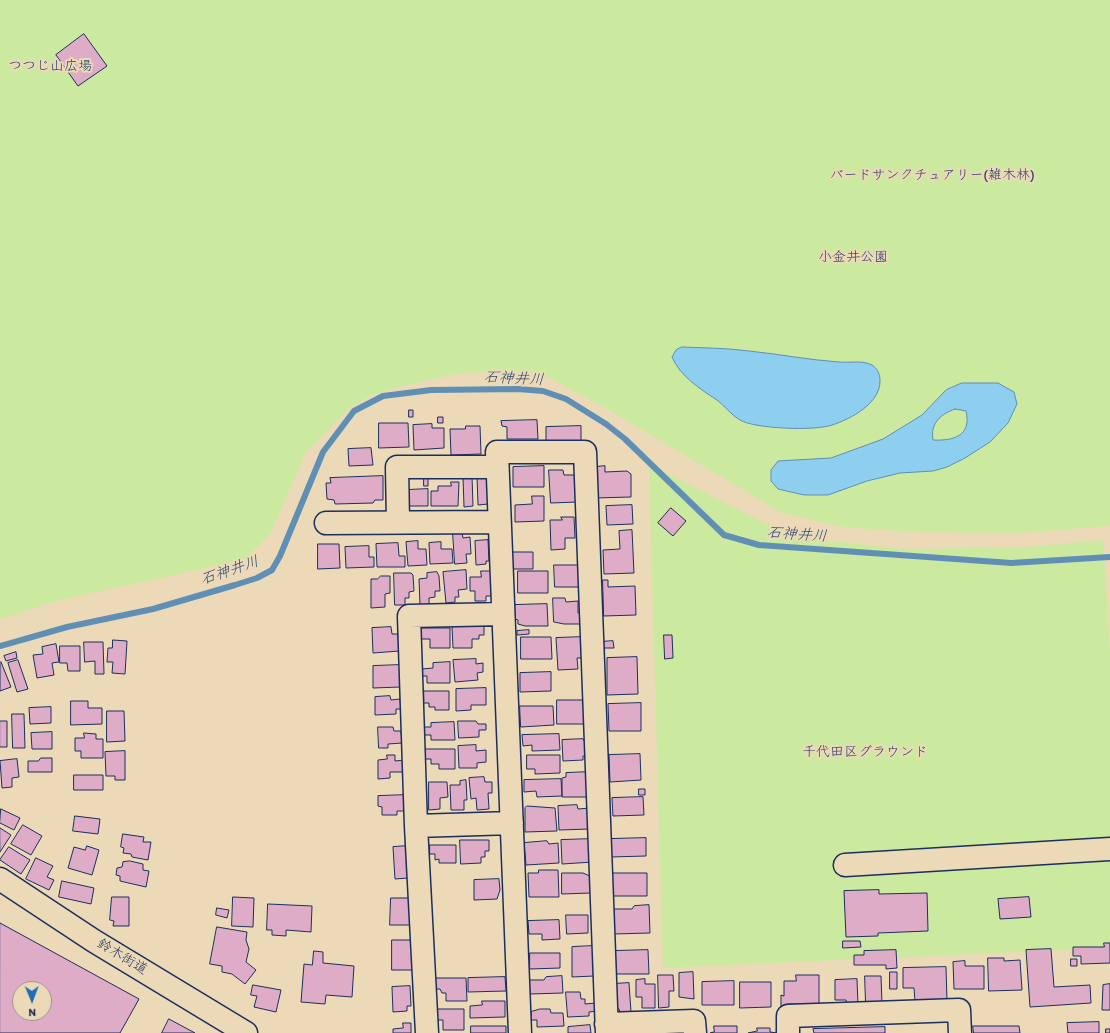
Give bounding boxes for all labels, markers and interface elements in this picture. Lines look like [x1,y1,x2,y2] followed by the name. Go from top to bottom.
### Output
[8,58,92,74] park label: つつじ山広場
[829,167,1035,183] park label: バードサンクチュアリー(雑木林)
[818,249,888,265] park label: 小金井公園
[484,368,544,390] water label: 石神井川
[766,524,828,546] water label: 石神井川
[199,553,261,589] water label: 石神井川
[802,744,928,760] park label: 千代田区グラウンド
[94,935,150,979] street label: 鈴木街道
[12,981,52,1021] north arrow
[28,1006,36,1019] text: N

